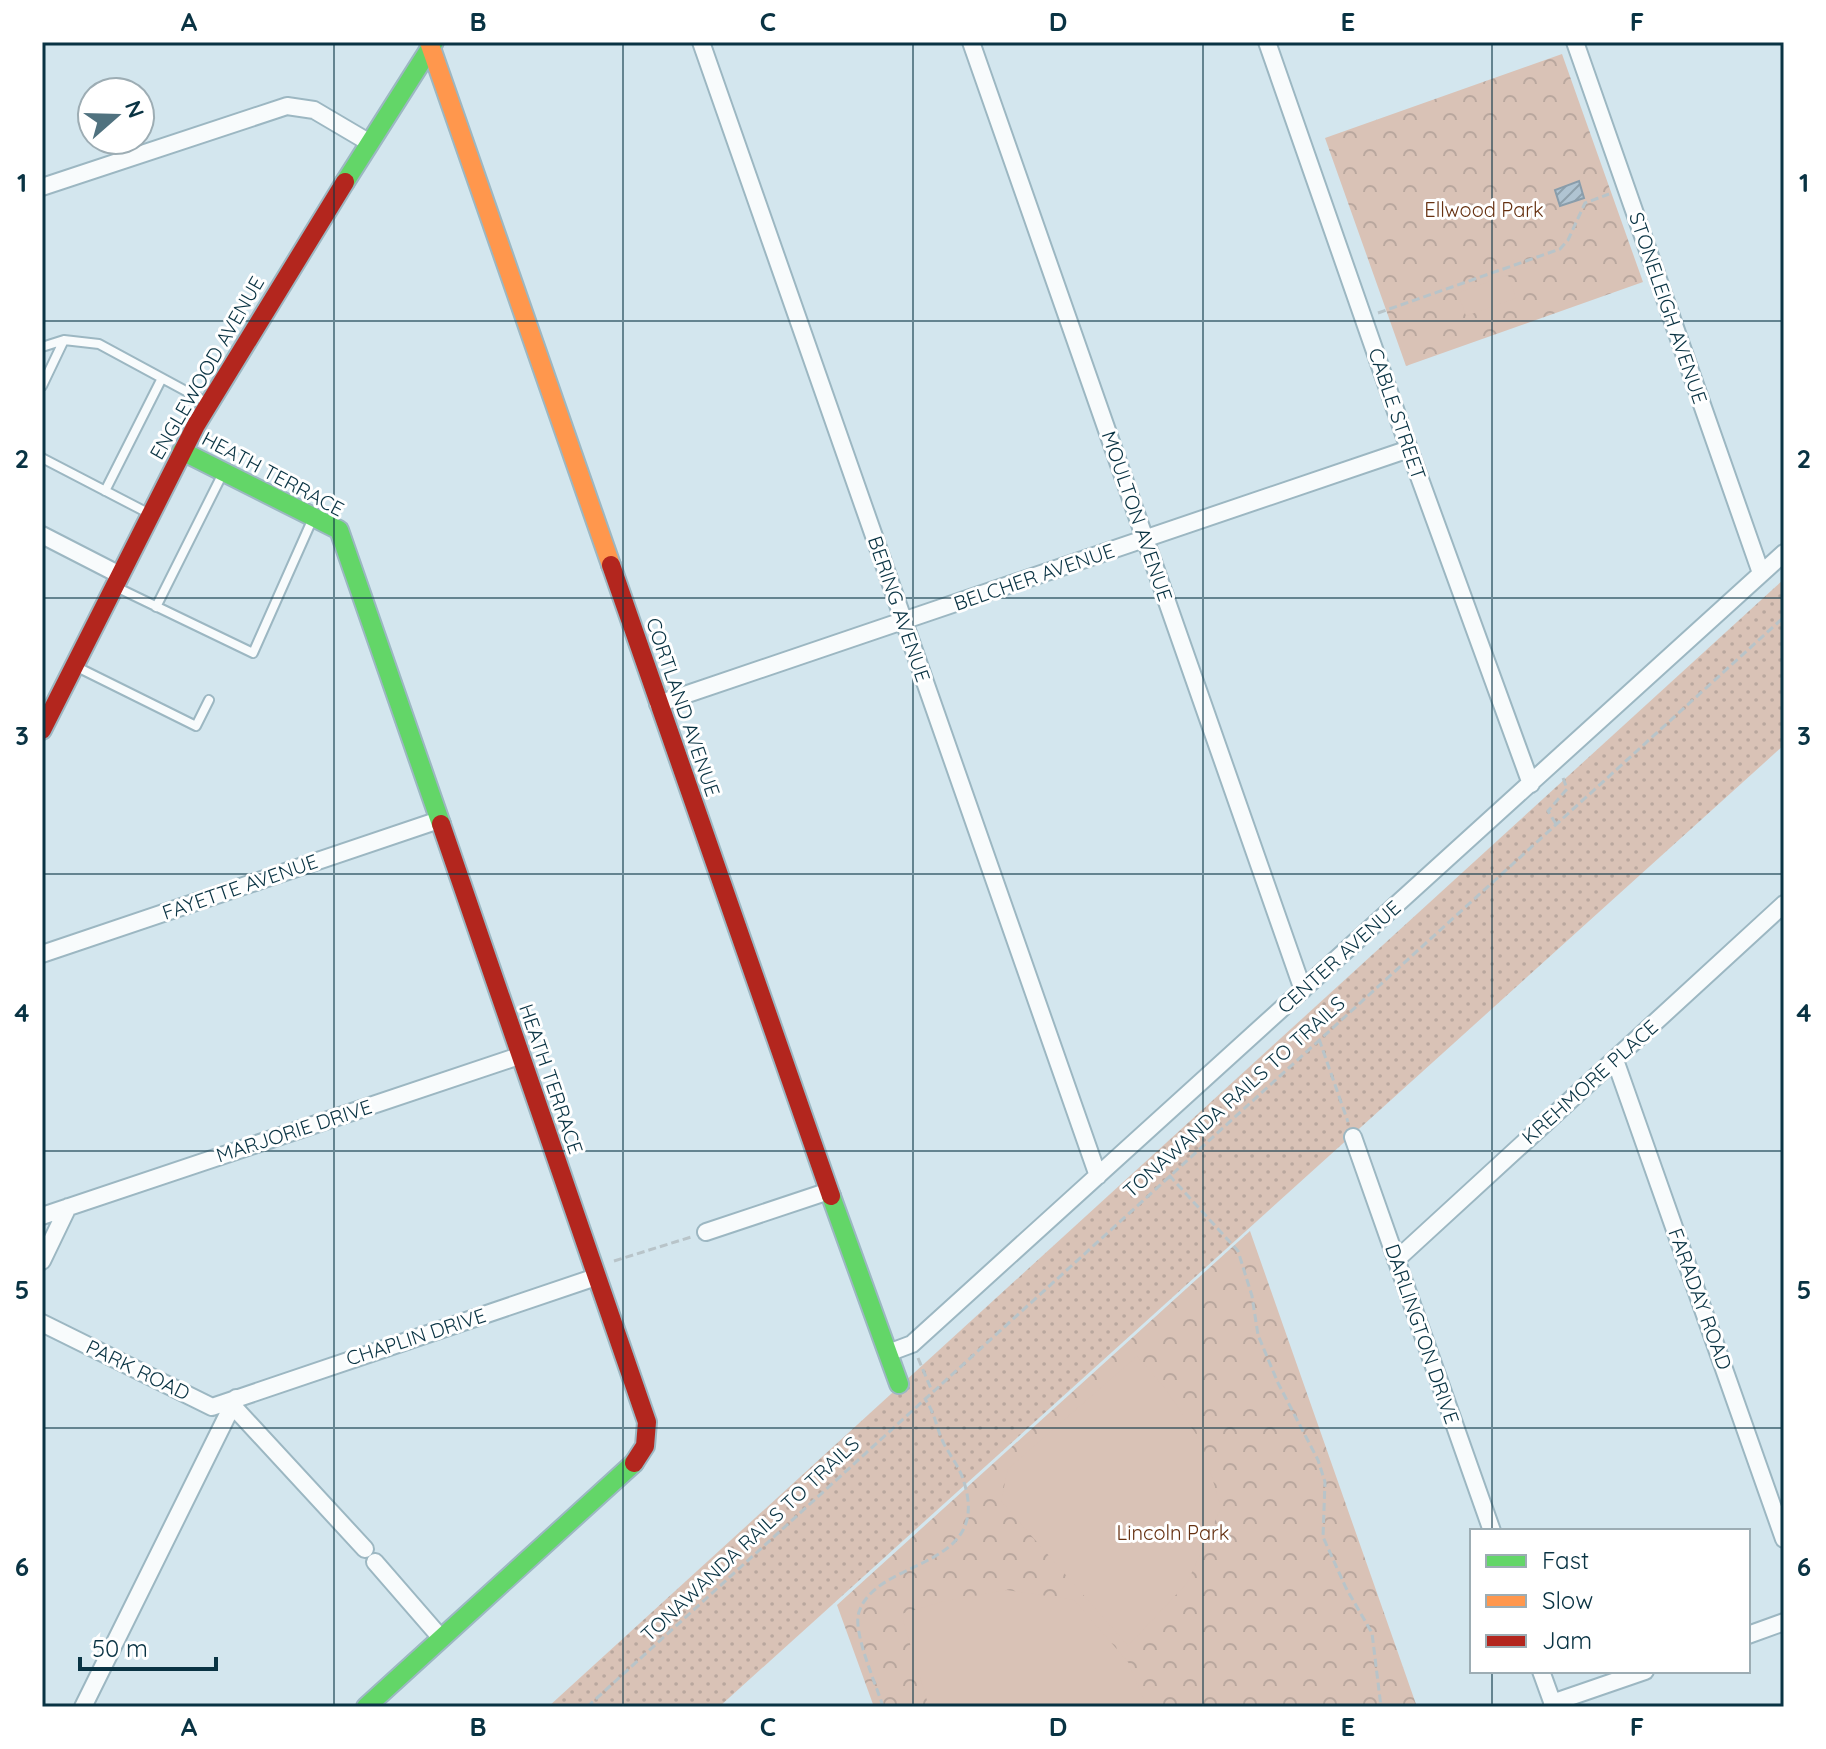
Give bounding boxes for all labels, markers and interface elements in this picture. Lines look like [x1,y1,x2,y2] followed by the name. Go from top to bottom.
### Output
[181,5,198,38] text: A
[469,5,487,38] text: B
[760,5,776,38] text: C
[1049,5,1067,38] text: D
[1341,5,1355,38] text: E
[1630,5,1644,38] text: F
[76,76,156,156] north arrow
[119,97,151,122] text: N
[17,166,27,199] text: 1
[1799,166,1809,199] text: 1
[1424,197,1544,222] park label: Ellwood Park
[1624,209,1713,407] street label: STONELEIGH AVENUE
[144,272,269,464] street label: ENGLEWOOD AVENUE
[1363,345,1432,483] street label: CABLE STREET
[198,426,348,521] street label: HEATH TERRACE
[1097,427,1178,604] street label: MOULTON AVENUE
[15,442,29,475] text: 2
[1797,442,1811,475] text: 2
[863,533,936,685] street label: BERING AVENUE
[950,537,1118,616] street label: BELCHER AVENUE
[641,614,726,800] street label: CORTLAND AVENUE
[15,719,29,752] text: 3
[1797,719,1811,752] text: 3
[159,848,321,925] street label: FAYETTE AVENUE
[1272,895,1405,1019] street label: CENTER AVENUE
[1118,990,1350,1203] street label: TONAWANDA RAILS TO TRAILS
[14,996,30,1029] text: 4
[1796,996,1812,1029] text: 4
[514,1000,589,1157] street label: HEATH TERRACE
[1516,1014,1663,1149] street label: KREHMORE PLACE
[213,1094,375,1167] street label: MARJORIE DRIVE
[1663,1225,1738,1373] street label: FARADAY ROAD
[1380,1241,1465,1427] street label: DARLINGTON DRIVE
[15,1273,29,1306] text: 5
[1797,1273,1811,1306] text: 5
[343,1302,489,1371] street label: CHAPLIN DRIVE
[82,1334,194,1405] street label: PARK ROAD
[635,1431,864,1647] street label: TONAWANDA RAILS TO TRAILS
[1117,1520,1229,1545] park label: Lincoln Park
[1470,1529,1750,1673] legend
[1542,1545,1589,1575] text: Fast
[15,1550,29,1583] text: 6
[1797,1550,1811,1583] text: 6
[1542,1585,1593,1615] text: Slow
[80,1621,216,1671] scale bar
[1542,1625,1592,1655] text: Jam
[92,1633,148,1663] text: 50 m
[181,1710,198,1743] text: A
[469,1710,487,1743] text: B
[760,1710,776,1743] text: C
[1049,1710,1067,1743] text: D
[1341,1710,1355,1743] text: E
[1630,1710,1644,1743] text: F

